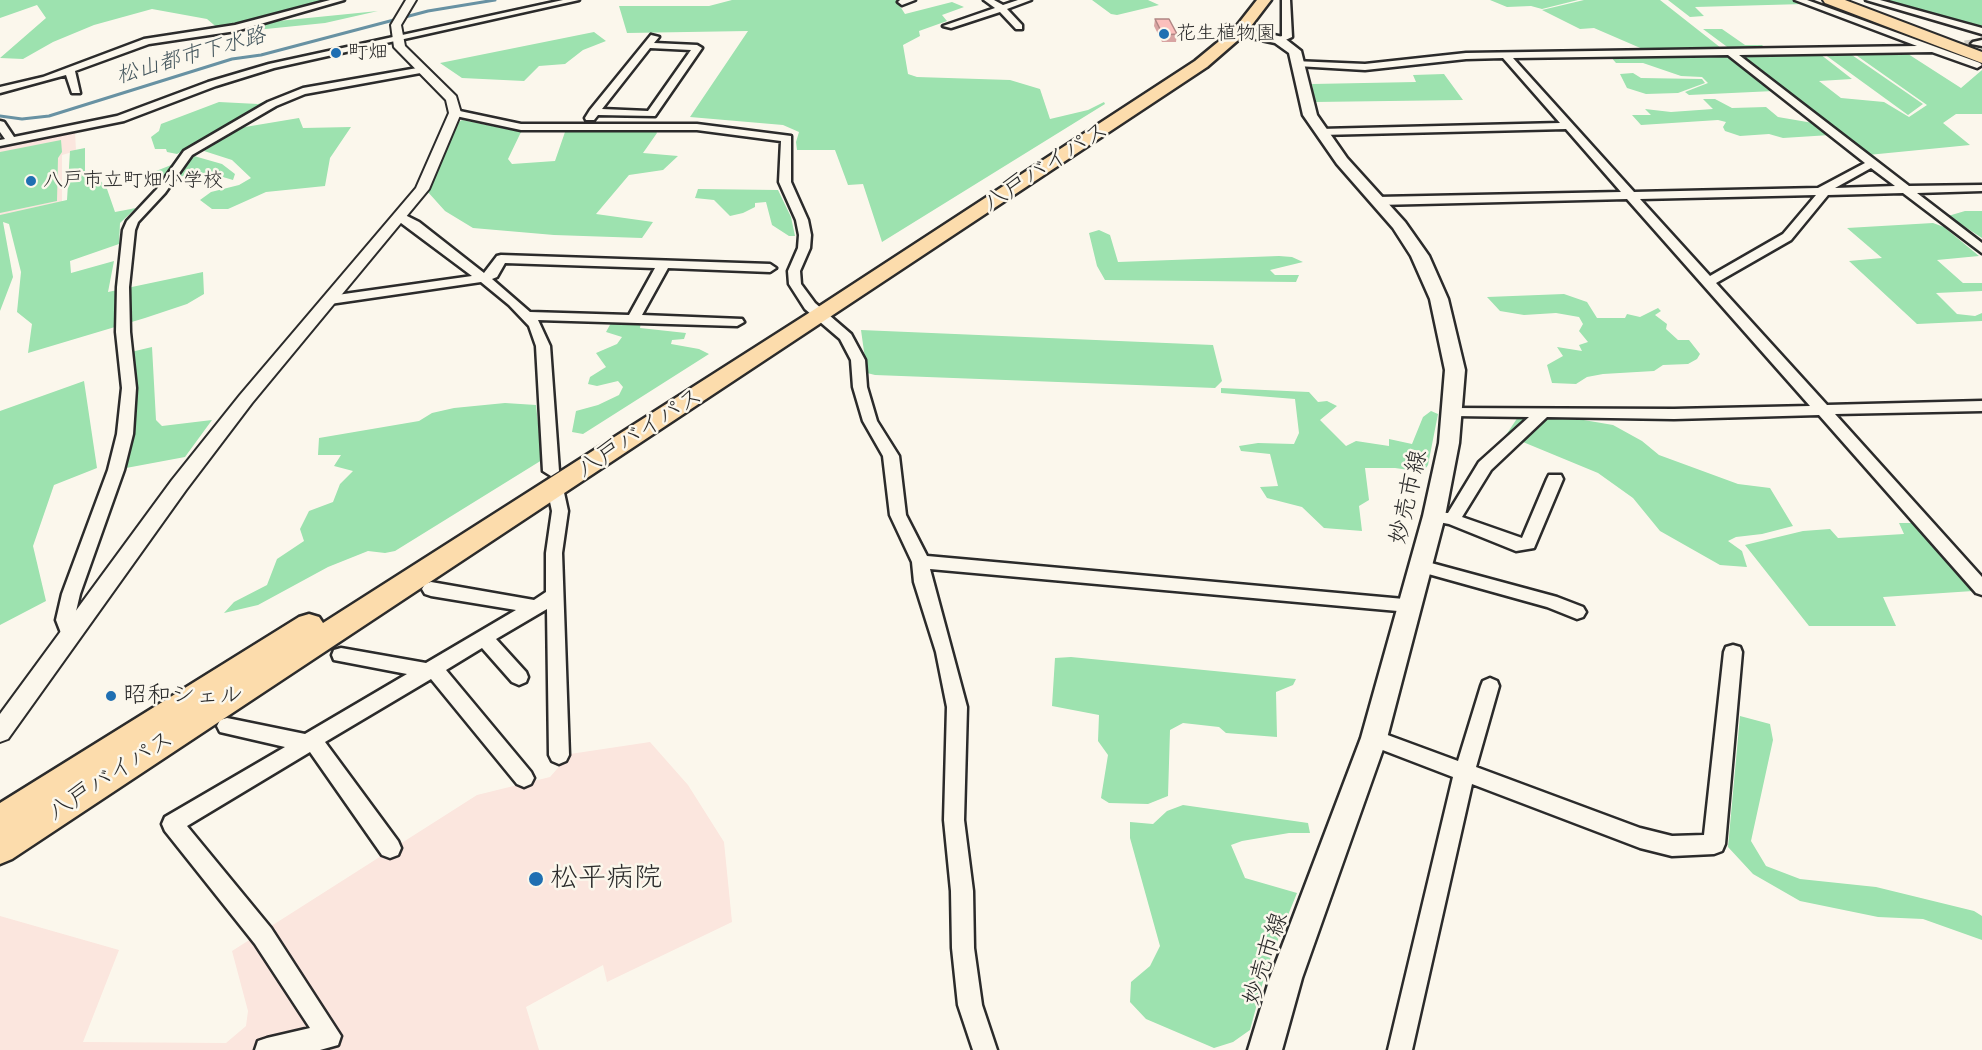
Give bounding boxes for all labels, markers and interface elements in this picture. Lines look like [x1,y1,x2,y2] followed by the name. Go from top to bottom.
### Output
[113,22,269,90] water label: 松山都市下水路
[1176,22,1276,46] place label: 花生植物園
[1157,27,1171,41] marker: 花生植物園
[348,41,388,65] place label: 町畑
[329,46,343,60] marker: 町畑
[978,116,1114,218] street label: 八戸バイパス
[43,169,223,193] place label: 八戸市立町畑小学校
[24,174,38,188] marker: 八戸市立町畑小学校
[572,382,708,484] street label: 八戸バイパス
[1384,447,1434,547] street label: 妙売市線
[123,682,243,710] place label: 昭和シェル
[104,689,118,703] marker: 昭和シェル
[43,725,179,827] street label: 八戸バイパス
[550,862,662,896] place label: 松平病院
[527,870,545,888] marker: 松平病院
[1237,909,1295,1009] street label: 妙売市線

